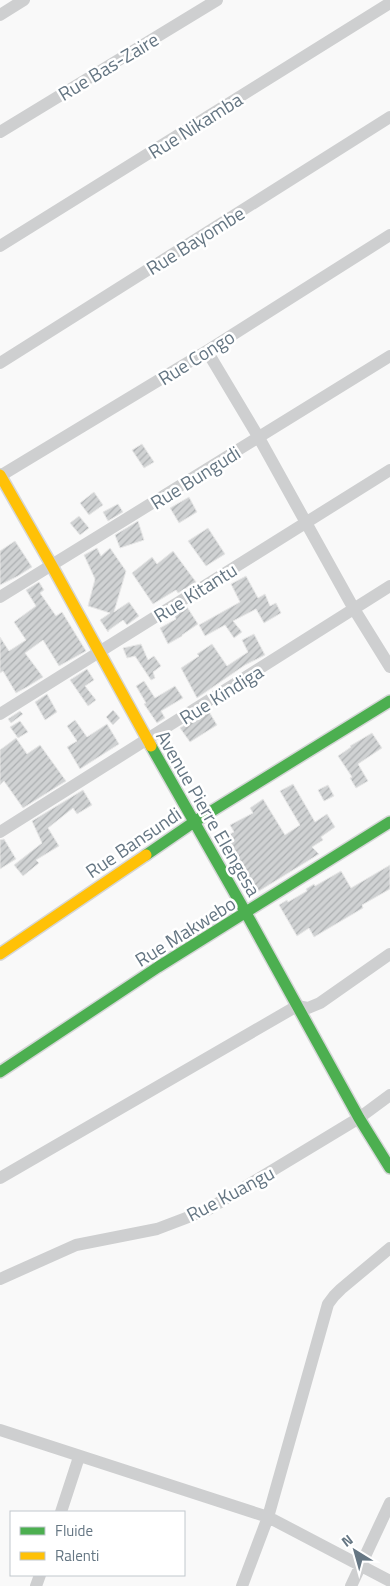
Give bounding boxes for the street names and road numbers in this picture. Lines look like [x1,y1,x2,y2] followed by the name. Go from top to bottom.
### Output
[52,24,164,108] street label: Rue Bas-Zaire
[142,84,248,166] street label: Rue Nikamba
[140,198,250,282] street label: Rue Bayombe
[152,322,240,392] street label: Rue Congo
[144,438,246,516] street label: Rue Bungudi
[148,555,242,629] street label: Rue Kitantu
[173,656,269,731] street label: Rue Kindiga
[149,724,269,902] street label: Avenue Pierre Elengesa
[79,799,187,885] street label: Rue Bansundi
[129,888,241,974] street label: Rue Makwebo
[181,1158,279,1228] street label: Rue Kuangu

